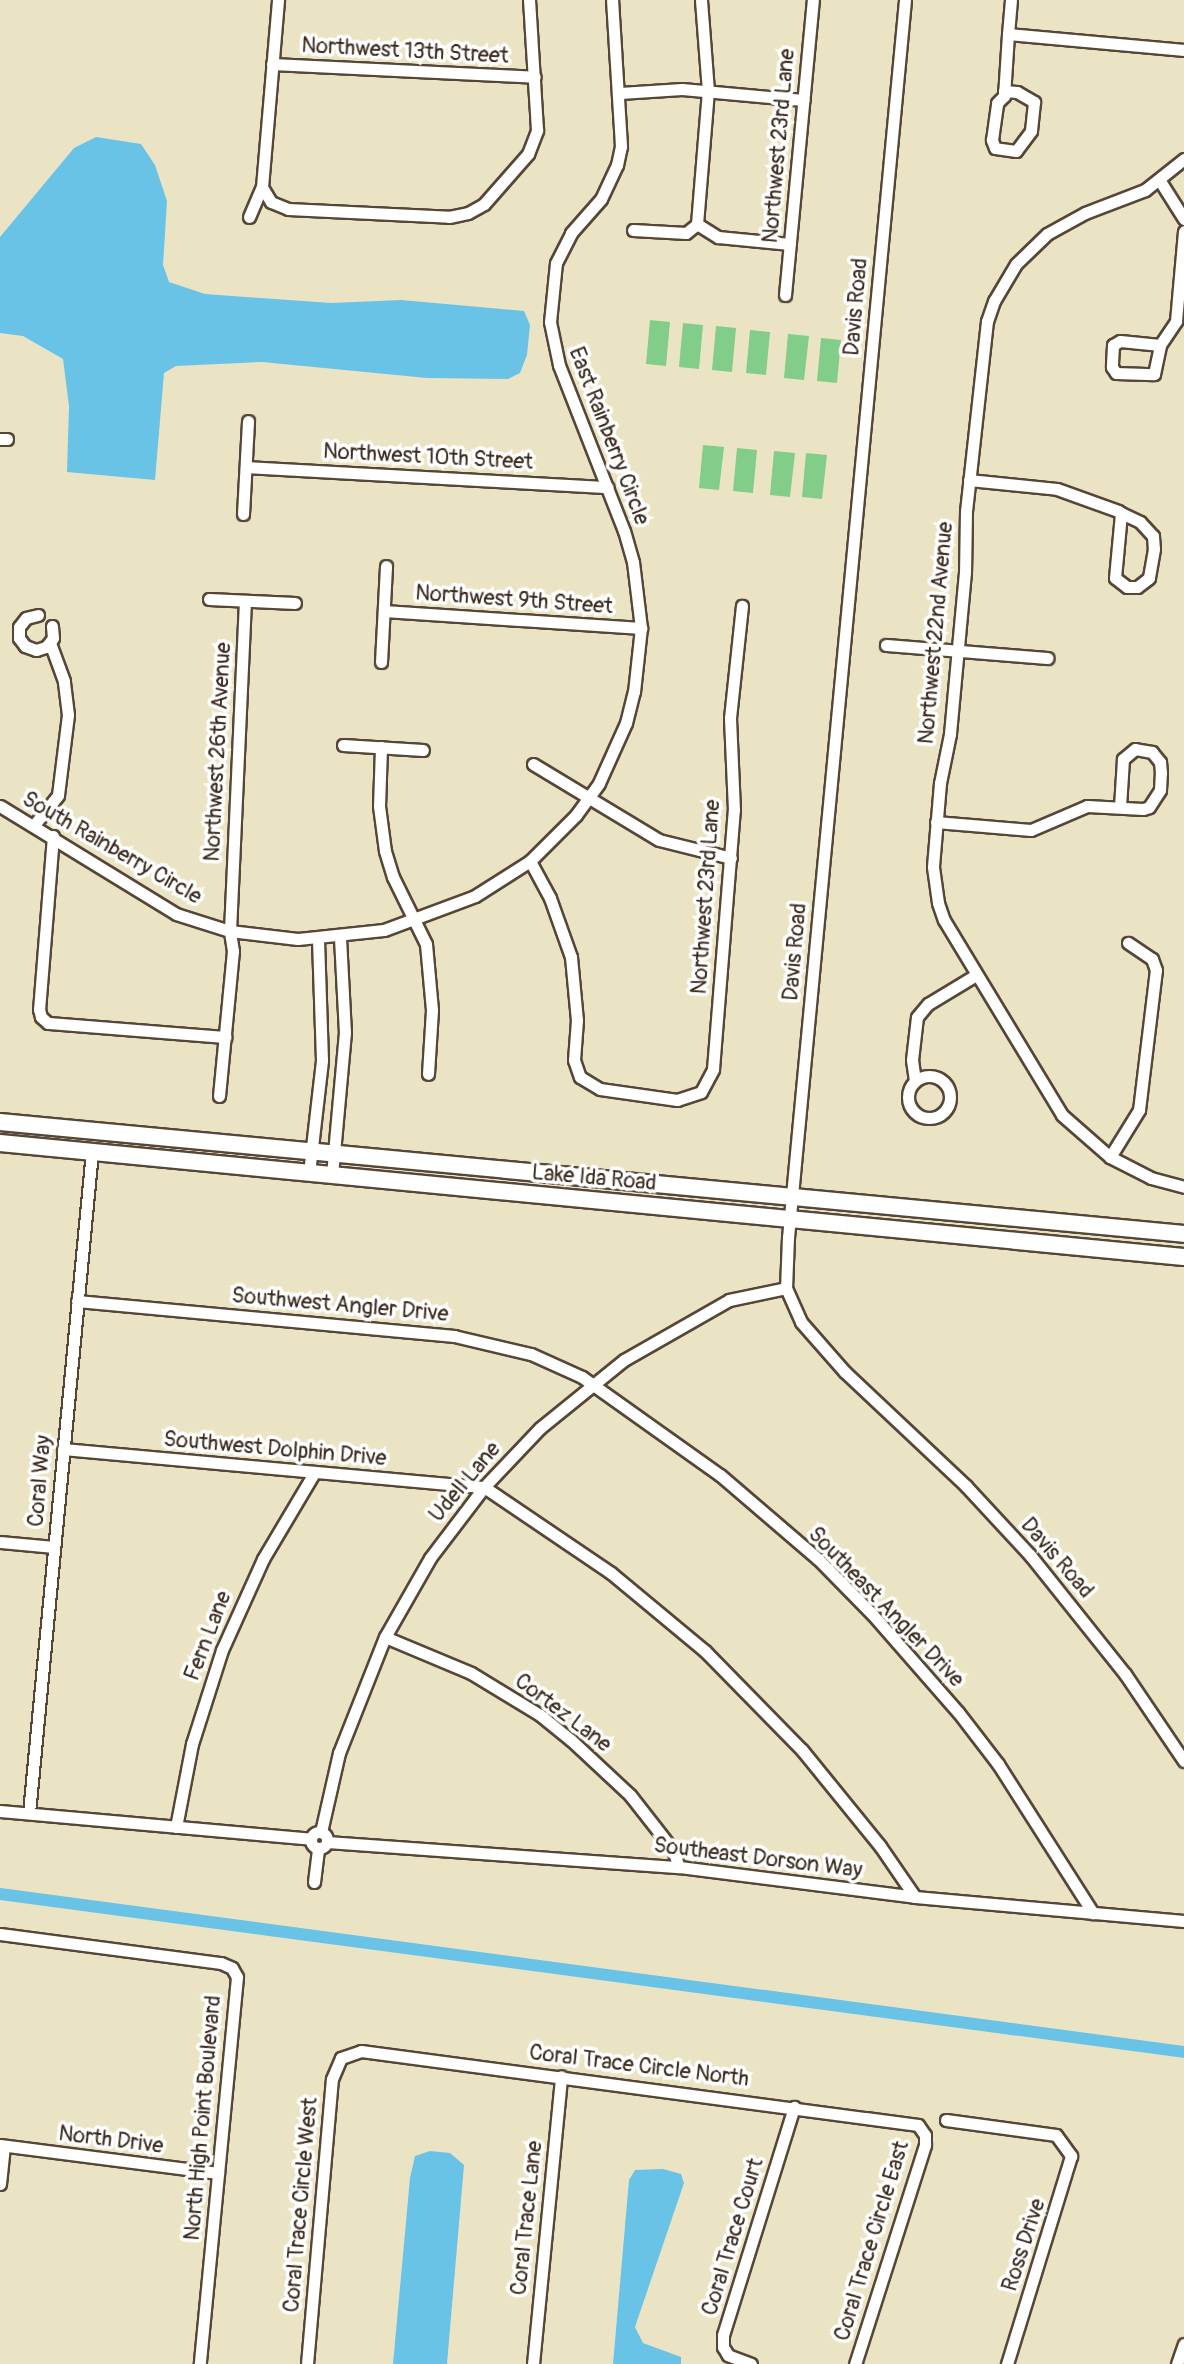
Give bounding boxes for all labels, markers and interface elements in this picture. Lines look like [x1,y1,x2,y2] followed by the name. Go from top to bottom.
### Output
[301,32,509,70] street label: Northwest 13th Street
[757,48,801,244] street label: Northwest 23rd Lane
[839,257,873,357] street label: Davis Road
[563,343,655,529] street label: East Rainberry Circle
[322,438,534,476] street label: Northwest 10th Street
[913,521,959,745] street label: Northwest 22nd Avenue
[414,580,614,620] street label: Northwest 9th Street
[199,642,237,862] street label: Northwest 26th Avenue
[18,786,206,910] street label: South Rainberry Circle
[686,799,726,995] street label: Northwest 23rd Lane
[778,902,812,1002] street label: Davis Road
[531,1159,657,1197] street label: Lake Ida Road
[230,1282,450,1328] street label: Southwest Angler Drive
[162,1426,388,1472] street label: Southwest Dolphin Drive
[23,1434,57,1528] street label: Coral Way
[424,1436,506,1528] street label: Udell Lane
[1015,1512,1099,1604] street label: Davis Road
[803,1521,969,1693] street label: Southeast Angler Drive
[179,1587,237,1685] street label: Fern Lane
[509,1668,617,1758] street label: Cortez Lane
[652,1832,864,1884] street label: Southeast Dorson Way
[179,1994,227,2242] street label: North High Point Boulevard
[528,2039,750,2093] street label: Coral Trace Circle North
[278,2096,324,2314] street label: Coral Trace Circle West
[57,2120,165,2160] street label: North Drive
[829,2138,915,2344] street label: Coral Trace Circle East
[506,2139,548,2297] street label: Coral Trace Lane
[697,2155,769,2319] street label: Coral Trace Court
[997,2195,1051,2295] street label: Ross Drive

